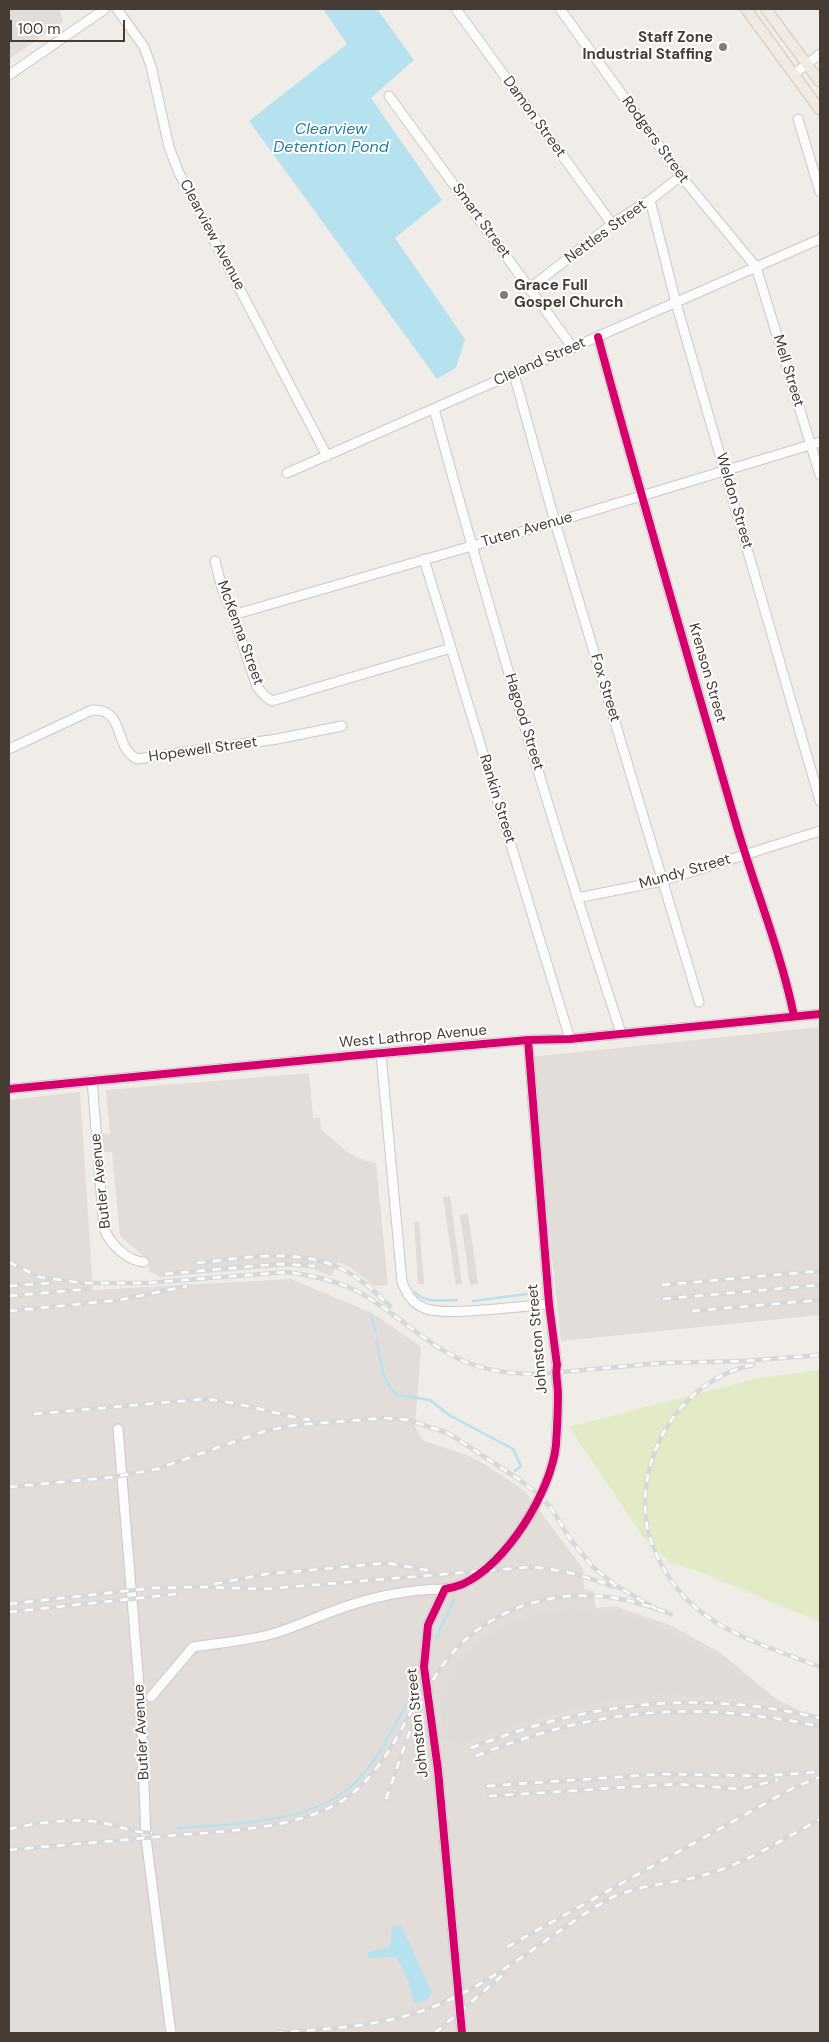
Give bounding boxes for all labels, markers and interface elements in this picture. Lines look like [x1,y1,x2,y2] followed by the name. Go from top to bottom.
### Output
[12,10,128,42] scale bar
[18,19,61,39] text: 100 m
[583,29,713,64] place label: Staff Zone Industrial Staffing
[717,41,729,53] marker: Staff Zone Industrial Staffing
[499,73,569,161] street label: Damon Street
[617,93,693,187] street label: Rodgers Street
[273,120,389,158] water label: Clearview Detention Pond
[175,177,249,293] street label: Clearview Avenue
[448,180,514,262] street label: Smart Street
[562,196,650,268] street label: Nettles Street
[514,277,623,312] place label: Grace Full Gospel Church
[498,289,510,301] marker: Grace Full Gospel Church
[769,333,807,409] street label: Mell Street
[491,334,589,390] street label: Cleland Street
[712,451,756,551] street label: Weldon Street
[479,508,575,552] street label: Tuten Avenue
[213,578,267,688] street label: McKenna Street
[684,621,730,725] street label: Krenson Street
[586,652,624,724] street label: Fox Street
[501,671,547,773] street label: Hagood Street
[147,733,259,767] street label: Hopewell Street
[475,753,519,845] street label: Rankin Street
[637,850,733,894] street label: Mundy Street
[338,1022,488,1052] street label: West Lathrop Avenue
[87,1132,115,1230] street label: Butler Avenue
[524,1283,552,1395] street label: Johnston Street
[403,1667,433,1779] street label: Johnston Street
[131,1684,153,1780] street label: Butler Avenue

